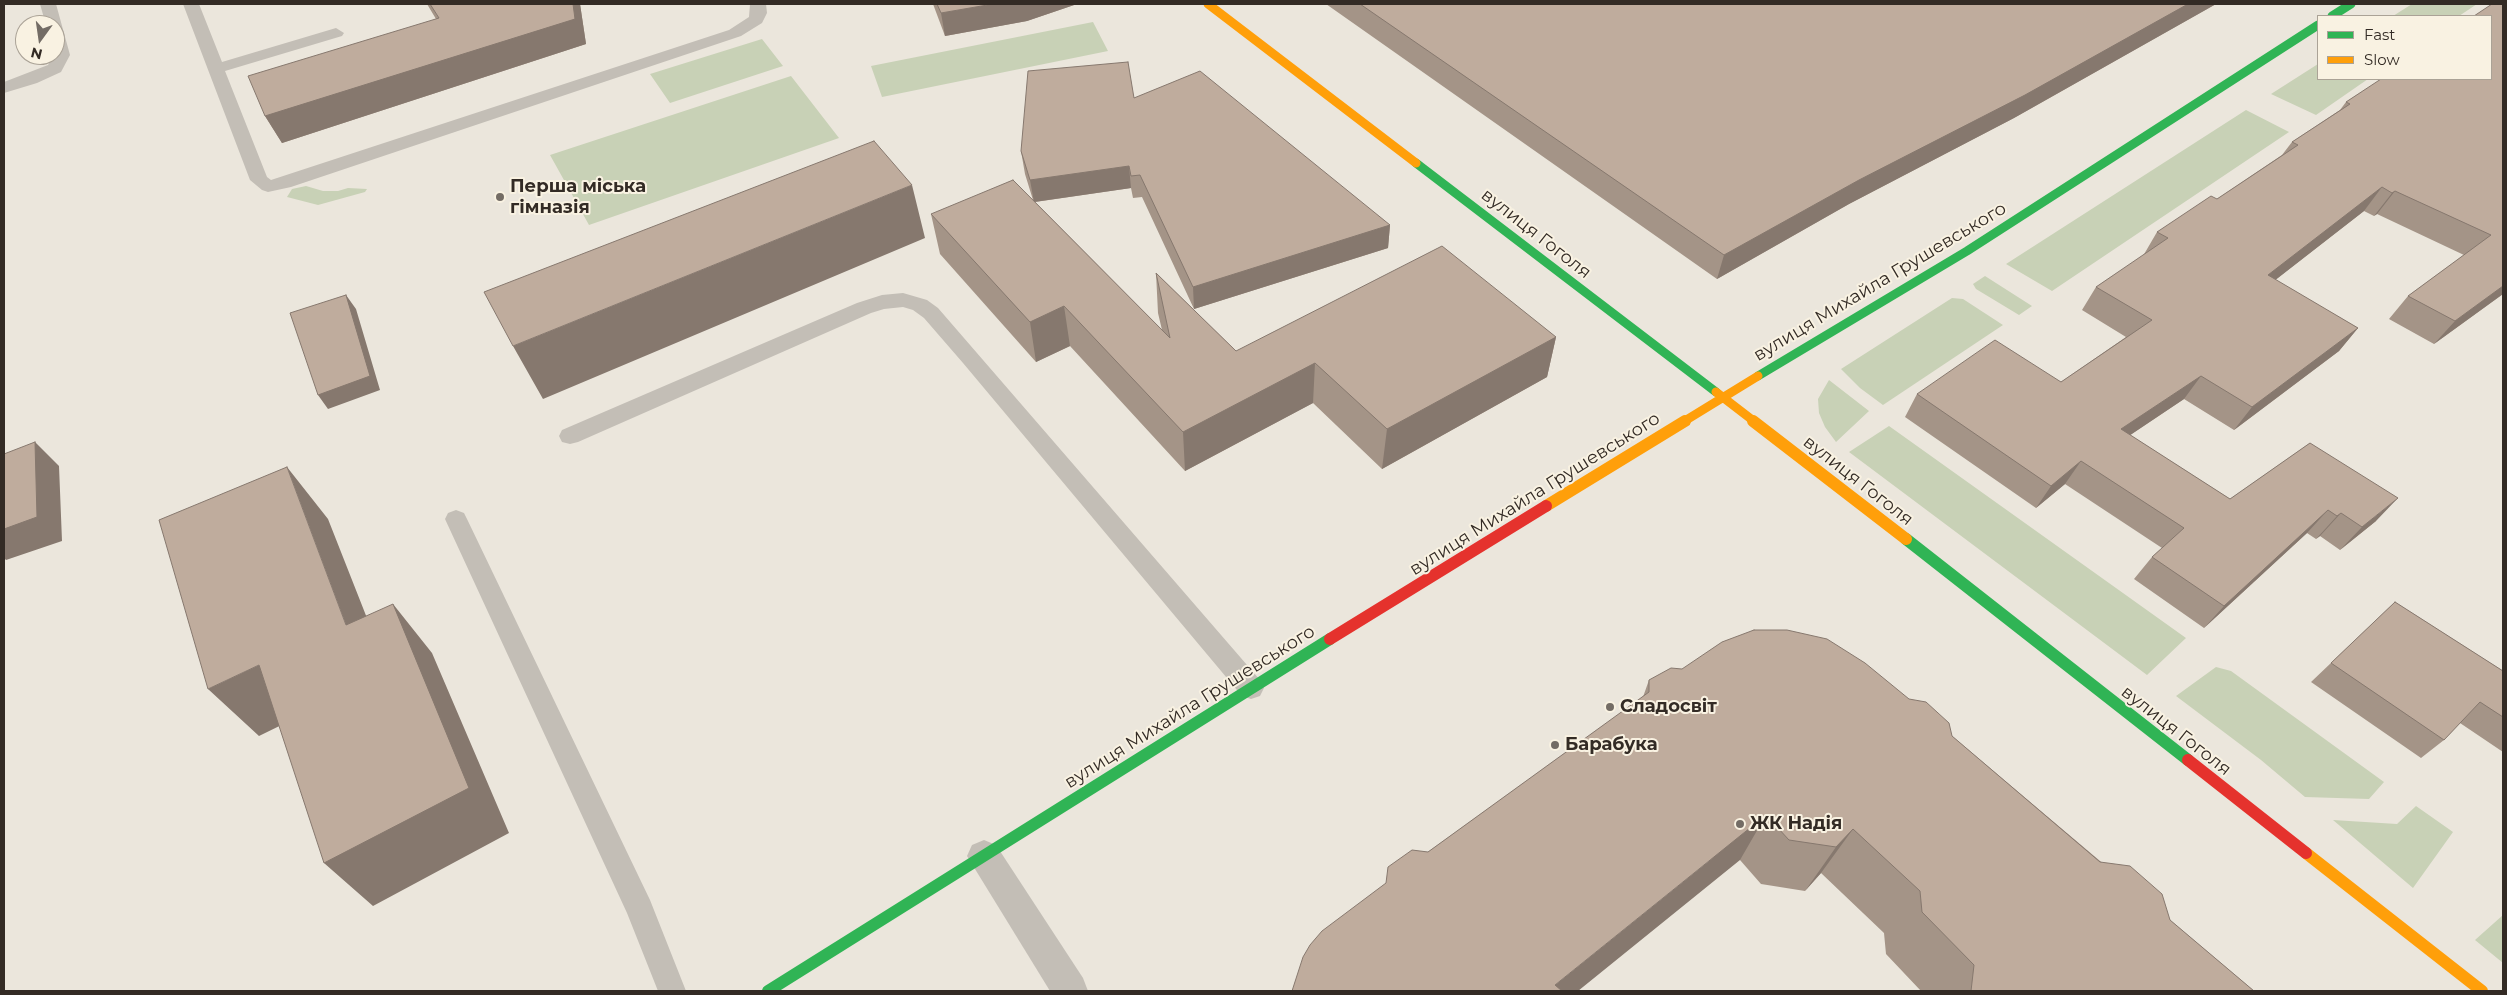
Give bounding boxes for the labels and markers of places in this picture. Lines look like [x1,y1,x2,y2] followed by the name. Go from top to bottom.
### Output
[510,176,646,218] place label: Перша міська гімназія
[494,191,506,203] marker: Перша міська гімназія
[1620,696,1717,718] place label: Сладосвіт
[1604,701,1616,713] marker: Сладосвіт
[1565,734,1657,756] place label: Барабука
[1549,739,1561,751] marker: Барабука
[1750,813,1842,835] place label: ЖК Надія
[1734,818,1746,830] marker: ЖК Надія

